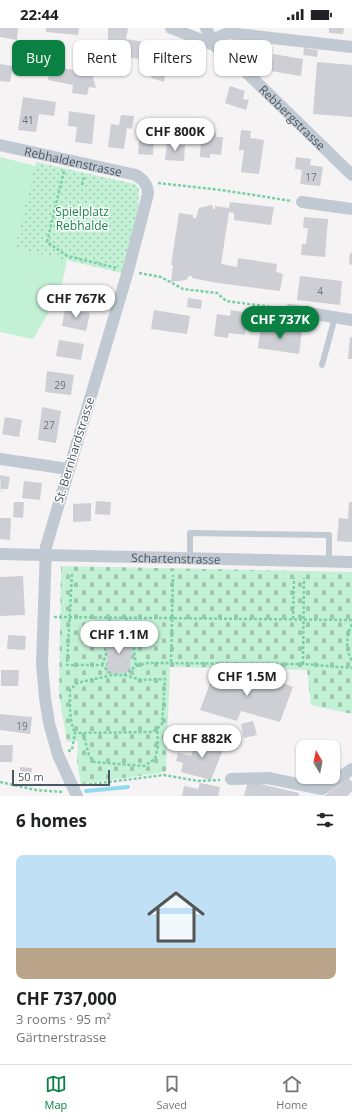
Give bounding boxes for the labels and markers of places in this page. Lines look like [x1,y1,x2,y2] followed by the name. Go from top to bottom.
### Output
[134,118,216,152] pin: CHF 800K
[35,285,117,319] pin: CHF 767K
[239,306,321,340] pin: CHF 737K
[78,621,160,655] pin: CHF 1.1M
[206,663,288,697] pin: CHF 1.5M
[161,725,243,759] pin: CHF 882K

